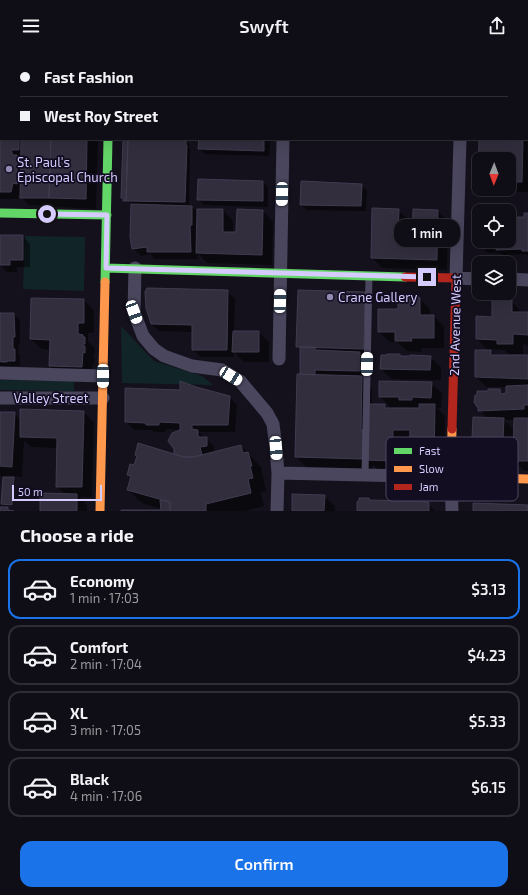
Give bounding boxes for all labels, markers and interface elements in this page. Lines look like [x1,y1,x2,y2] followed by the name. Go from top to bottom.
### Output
[20,15,42,37] icon: menu
[239,15,289,37] text: Swyft
[486,15,508,37] icon: share
[44,68,134,86] text: Fast Fashion
[44,107,158,125] text: West Roy Street
[472,152,516,196] north arrow
[472,152,516,300] map controls
[17,154,118,185] place label: St. Paul's Episcopal Church
[4,164,14,174] marker: St. Paul's Episcopal Church
[276,182,288,206] car
[472,204,516,248] button: locate
[38,205,56,223] route start
[394,219,460,247] callout: 1 min
[412,225,442,241] text: 1 min
[472,256,516,300] button: layers
[418,268,436,286] route end
[446,274,464,376] street label: 2nd Avenue West
[274,289,286,313] car
[338,289,417,305] place label: Crane Gallery
[325,292,335,302] marker: Crane Gallery
[124,299,144,325] car
[361,352,373,376] car
[97,364,109,388] car
[218,365,244,387] car
[14,390,89,406] street label: Valley Street
[269,436,283,460] car
[386,437,518,501] legend
[419,444,441,457] text: Fast
[419,462,444,475] text: Slow
[419,480,438,493] text: Jam
[12,483,102,502] scale bar
[18,485,43,498] text: 50 m
[20,524,134,546] text: Choose a ride
[22,571,58,607] icon: car
[70,572,135,590] text: Economy
[471,580,506,598] text: $3.13
[70,590,139,606] text: 1 min · 17:03
[22,637,58,673] icon: car
[70,638,128,656] text: Comfort
[467,646,506,664] text: $4.23
[70,656,142,672] text: 2 min · 17:04
[22,703,58,739] icon: car
[70,704,88,722] text: XL
[469,712,506,730] text: $5.33
[70,722,141,738] text: 3 min · 17:05
[22,769,58,805] icon: car
[70,770,109,788] text: Black
[471,778,506,796] text: $6.15
[70,788,142,804] text: 4 min · 17:06
[20,841,508,887] button: Confirm

